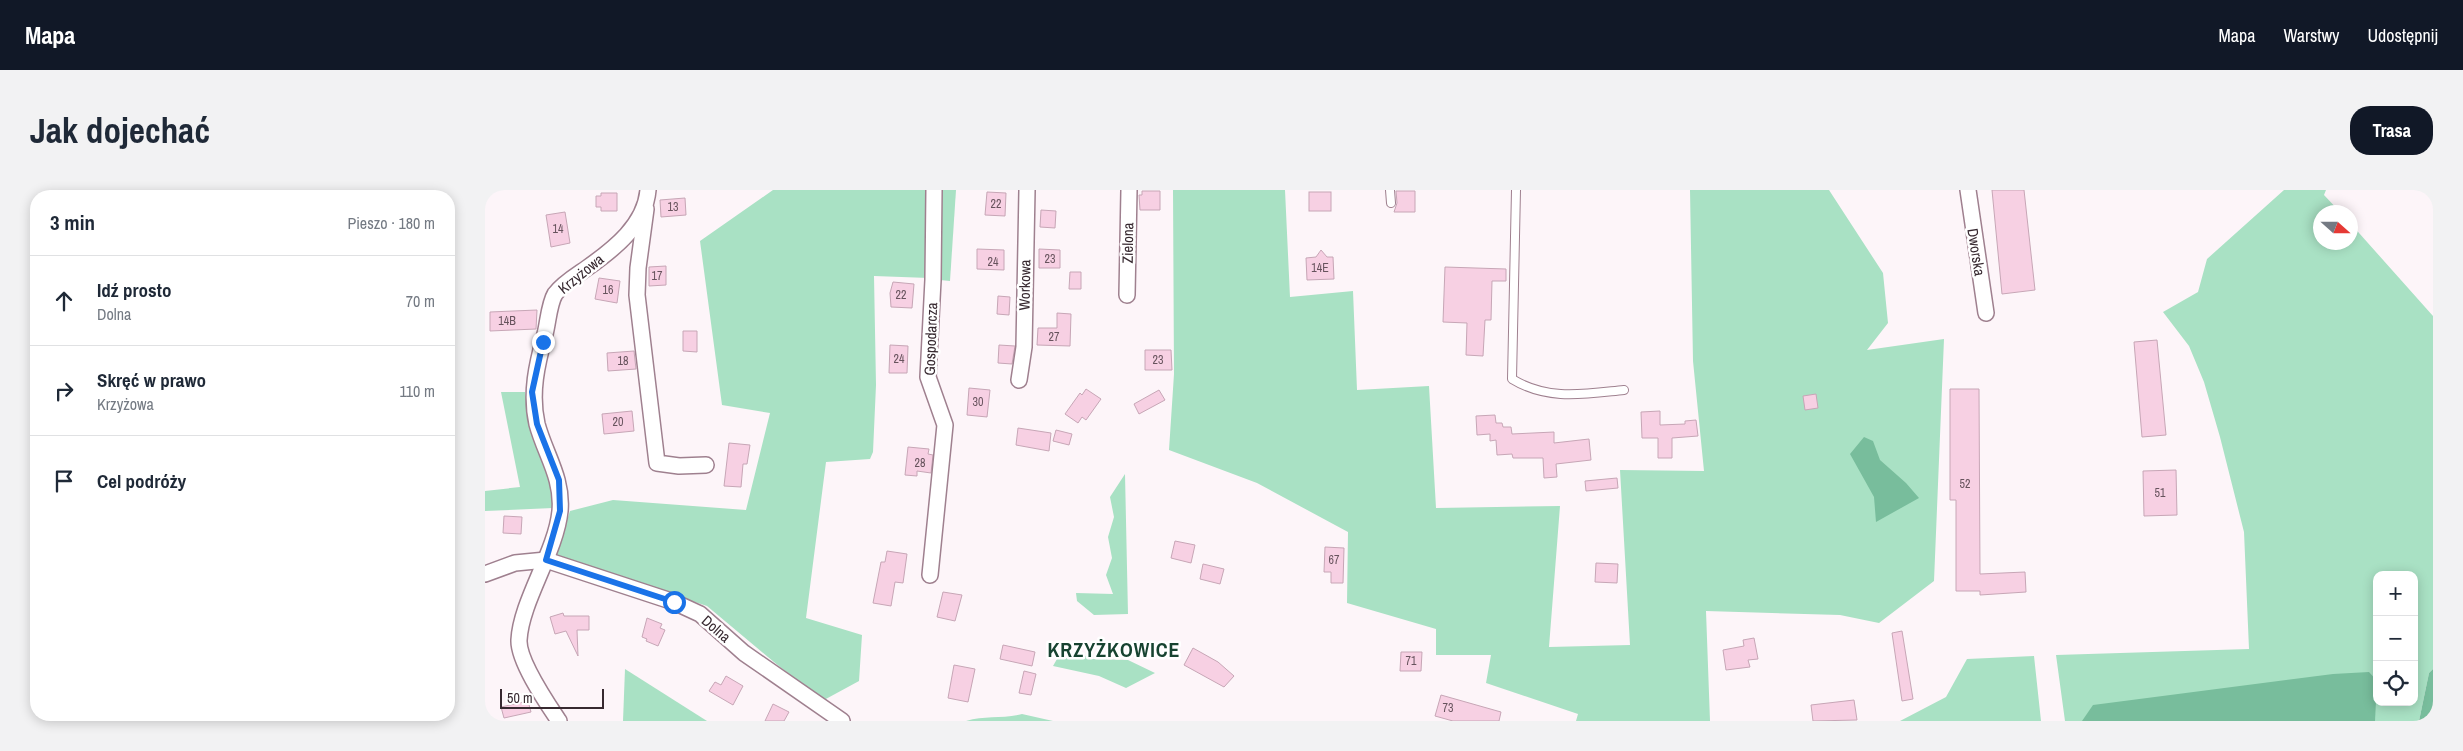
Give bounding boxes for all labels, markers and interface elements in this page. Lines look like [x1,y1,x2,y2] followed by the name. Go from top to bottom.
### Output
[25,19,75,51] text: Mapa
[2218,23,2255,48] text: Mapa
[2283,23,2339,48] text: Warstwy
[2367,23,2438,48] text: Udostępnij
[2350,106,2433,155] button: Trasa
[30,107,210,154] text: Jak dojechać
[991,196,1001,212] house number: 22
[668,199,678,215] house number: 13
[2313,205,2358,250] north arrow
[50,208,95,237] text: 3 min
[347,212,435,234] text: Pieszo · 180 m
[553,221,564,237] house number: 14
[1117,222,1138,264] street label: Zielona
[1962,227,1991,277] street label: Dworska
[553,249,608,299] street label: Krzyżowa
[1045,251,1055,267] house number: 23
[988,254,999,270] house number: 24
[1014,259,1035,311] street label: Workowa
[1311,260,1329,276] house number: 14E
[652,268,663,284] house number: 17
[97,277,171,303] text: Idź prosto
[603,282,613,298] house number: 16
[50,287,78,315] icon: ahead
[896,287,906,303] house number: 22
[406,290,435,312] text: 70 m
[919,302,942,376] street label: Gospodarcza
[97,303,131,325] text: Dolna
[498,313,516,329] house number: 14B
[1049,329,1060,345] house number: 27
[532,331,555,354] route end
[894,351,905,367] house number: 24
[1153,352,1163,368] house number: 23
[618,353,628,369] house number: 18
[97,367,206,393] text: Skręć w prawo
[50,377,78,405] icon: right
[399,380,435,402] text: 110 m
[97,393,154,415] text: Krzyżowa
[973,394,983,410] house number: 30
[613,414,623,430] house number: 20
[915,455,925,471] house number: 28
[50,467,78,495] icon: arrive
[97,468,186,494] text: Cel podróży
[1960,476,1970,492] house number: 52
[2155,485,2166,501] house number: 51
[1329,552,1340,568] house number: 67
[2373,571,2418,706] map controls
[2373,571,2418,616] button: +
[663,591,686,614] route start
[697,610,735,647] street label: Dolna
[2373,616,2418,661] button: −
[1047,636,1181,663] district label: KRZYŻKOWICE
[1406,653,1417,669] house number: 71
[2373,661,2418,706] button: locate
[500,686,604,709] scale bar
[507,689,533,707] text: 50 m
[1443,700,1453,716] house number: 73

